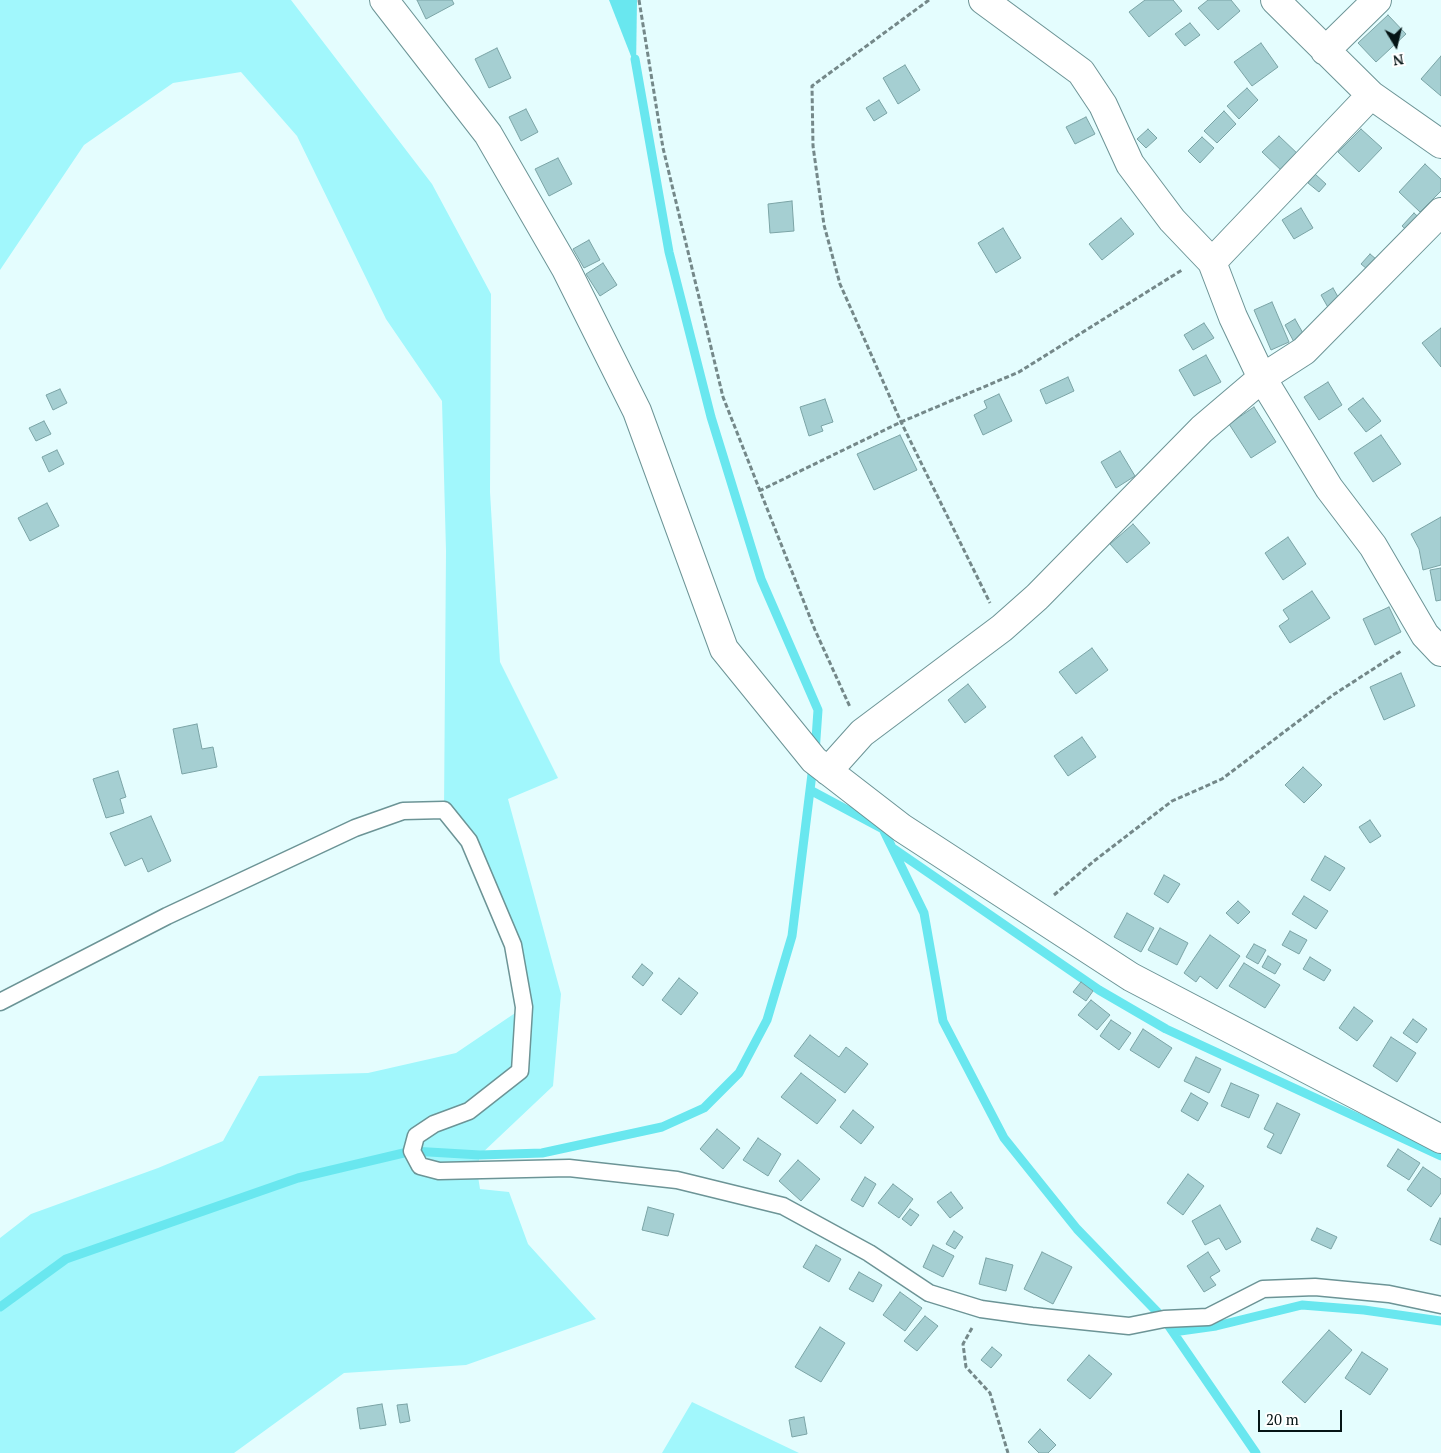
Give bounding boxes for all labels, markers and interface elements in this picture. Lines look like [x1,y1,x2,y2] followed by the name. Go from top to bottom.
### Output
[1371,20,1421,70] north arrow
[1392,50,1405,71] text: N
[1261,1400,1345,1432] scale bar
[1266,1409,1299,1429] text: 20 m

